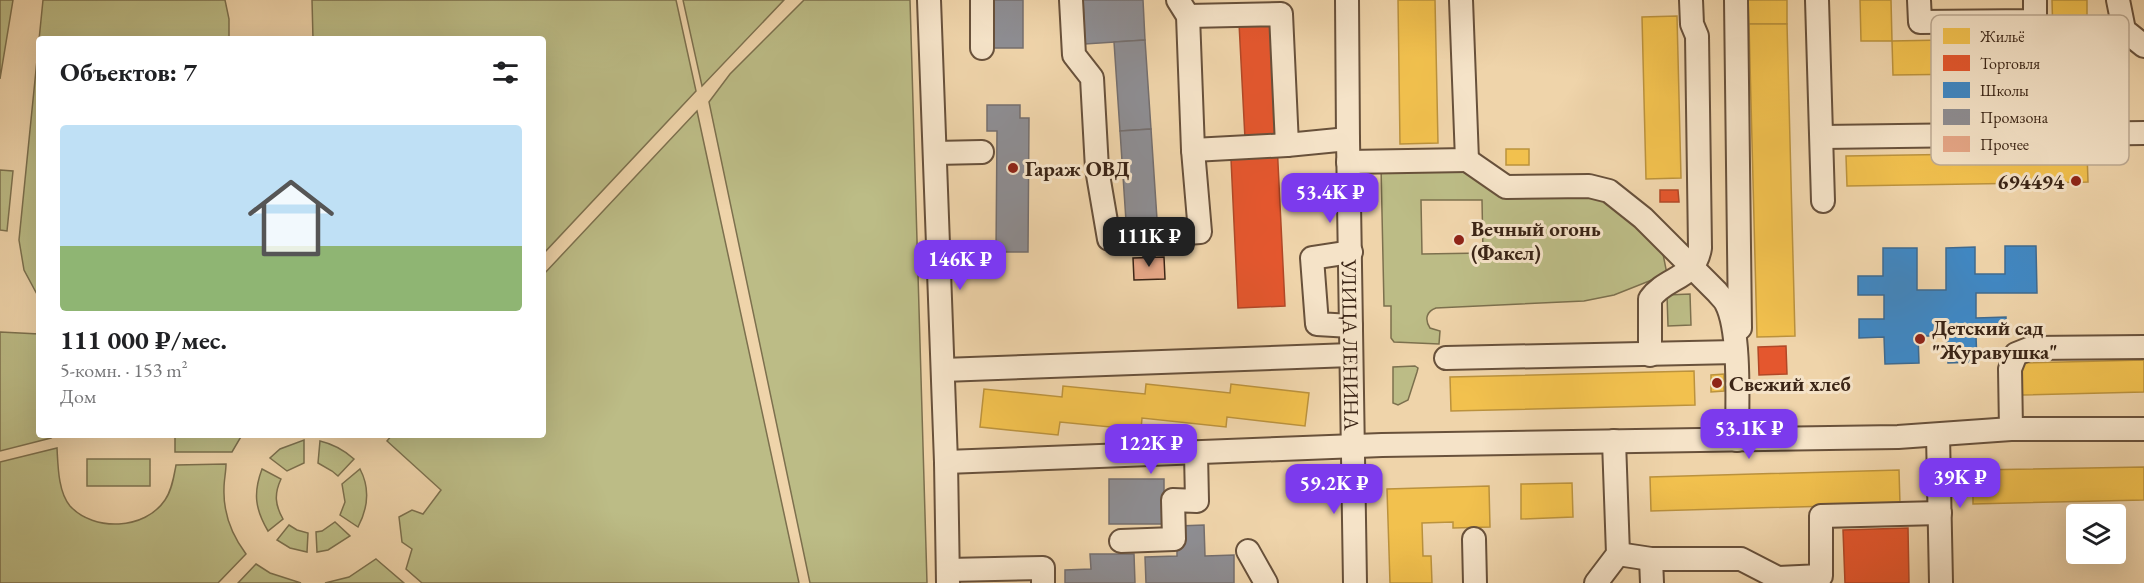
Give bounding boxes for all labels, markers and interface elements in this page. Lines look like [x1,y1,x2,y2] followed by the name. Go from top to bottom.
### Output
[1931,15,2129,165] legend
[1979,26,2025,47] text: Жильё
[1980,53,2040,74] text: Торговля
[60,55,197,89] text: Объектов: 7
[489,56,522,89] icon: filters
[1980,80,2029,101] text: Школы
[1980,107,2049,128] text: Промзона
[1980,134,2029,155] text: Прочее
[1025,155,1130,182] place label: Гараж ОВД
[1006,161,1020,175] marker: Гараж ОВД
[237,164,345,272] icon: home
[1997,168,2065,195] place label: 694494
[1275,173,1385,224] pin: 53.4K ₽
[2069,174,2083,188] marker: 694494
[1296,179,1364,205] text: 53.4K ₽
[1471,215,1601,266] place label: Вечный огонь (Факел)
[1100,217,1198,268] pin: 111K ₽
[1117,223,1181,249] text: 111K ₽
[1452,233,1466,247] marker: Вечный огонь (Факел)
[911,240,1009,291] pin: 146K ₽
[928,246,992,272] text: 146K ₽
[1336,258,1366,431] street label: УЛИЦА ЛЕНИНА
[1932,314,2058,365] place label: Детский сад "Журавушка"
[60,323,227,357] text: 111 000 ₽/мес.
[1913,332,1927,346] marker: Детский сад "Журавушка"
[60,357,188,383] text: 5-комн. · 153 m²
[1729,370,1851,397] place label: Свежий хлеб
[1710,376,1724,390] marker: Свежий хлеб
[60,383,96,409] text: Дом
[1694,409,1804,460] pin: 53.1K ₽
[1715,415,1783,441] text: 53.1K ₽
[1102,424,1200,475] pin: 122K ₽
[1119,430,1183,456] text: 122K ₽
[1918,458,2002,509] pin: 39K ₽
[1279,464,1389,515] pin: 59.2K ₽
[1933,464,1987,490] text: 39K ₽
[1300,470,1368,496] text: 59.2K ₽
[2066,504,2126,564] map controls
[2066,504,2126,564] button: layers

